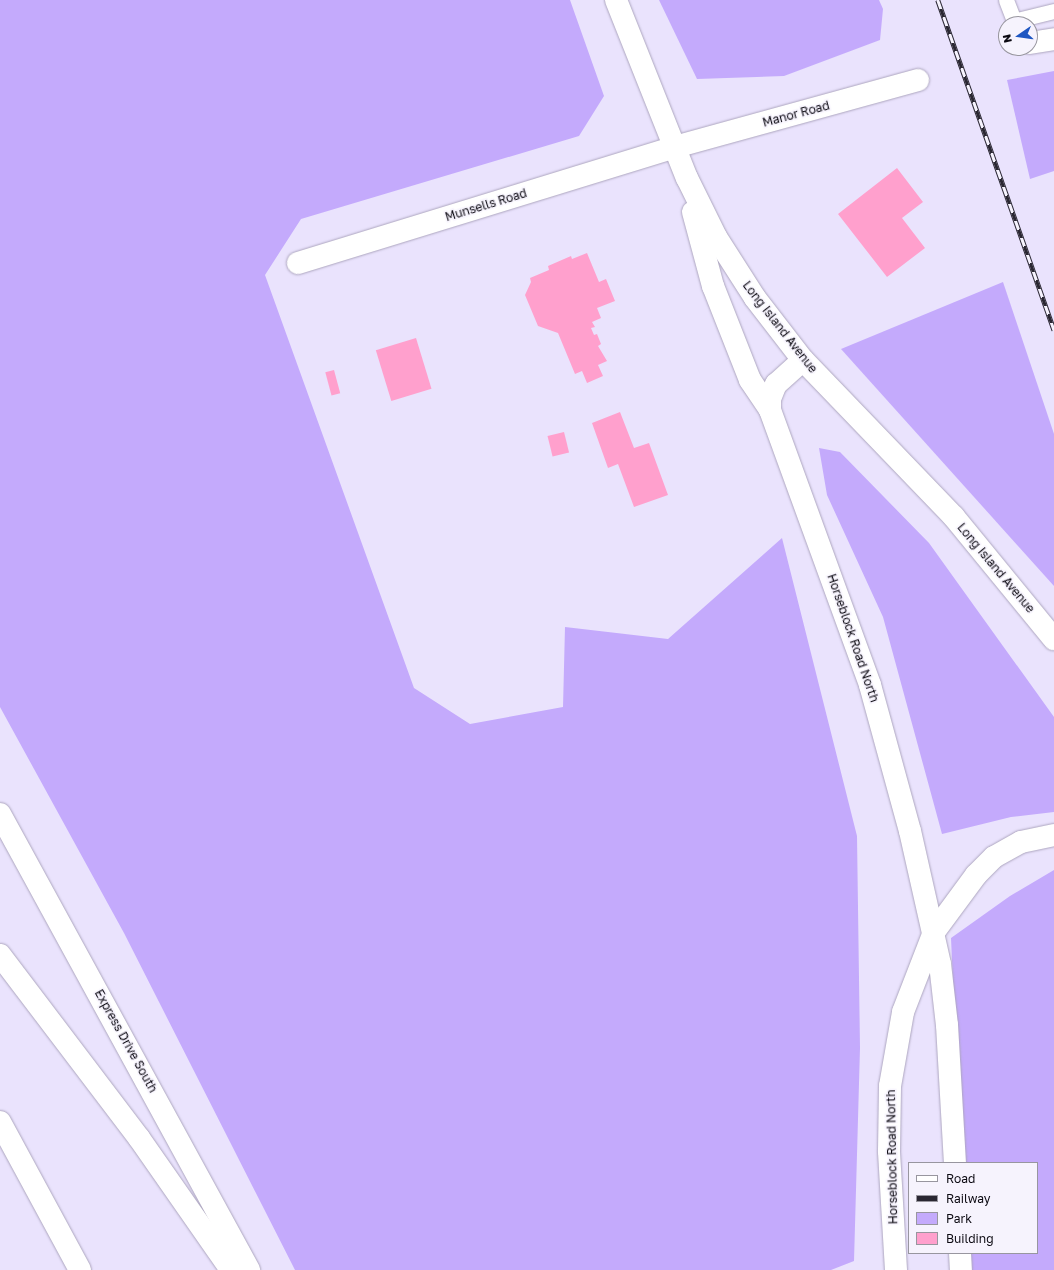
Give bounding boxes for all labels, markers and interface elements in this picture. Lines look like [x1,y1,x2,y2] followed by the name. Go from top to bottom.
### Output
[998,16,1038,56] north arrow
[1000,33,1014,44] text: N
[761,98,831,130] street label: Manor Road
[443,186,529,224] street label: Munsells Road
[740,278,820,376] street label: Long Island Avenue
[954,520,1038,616] street label: Long Island Avenue
[824,572,882,704] street label: Horseblock Road North
[92,987,160,1095] street label: Express Drive South
[884,1090,900,1224] street label: Horseblock Road North
[908,1162,1038,1254] legend
[946,1171,975,1186] text: Road
[946,1191,991,1206] text: Railway
[946,1211,972,1226] text: Park
[946,1231,994,1246] text: Building

